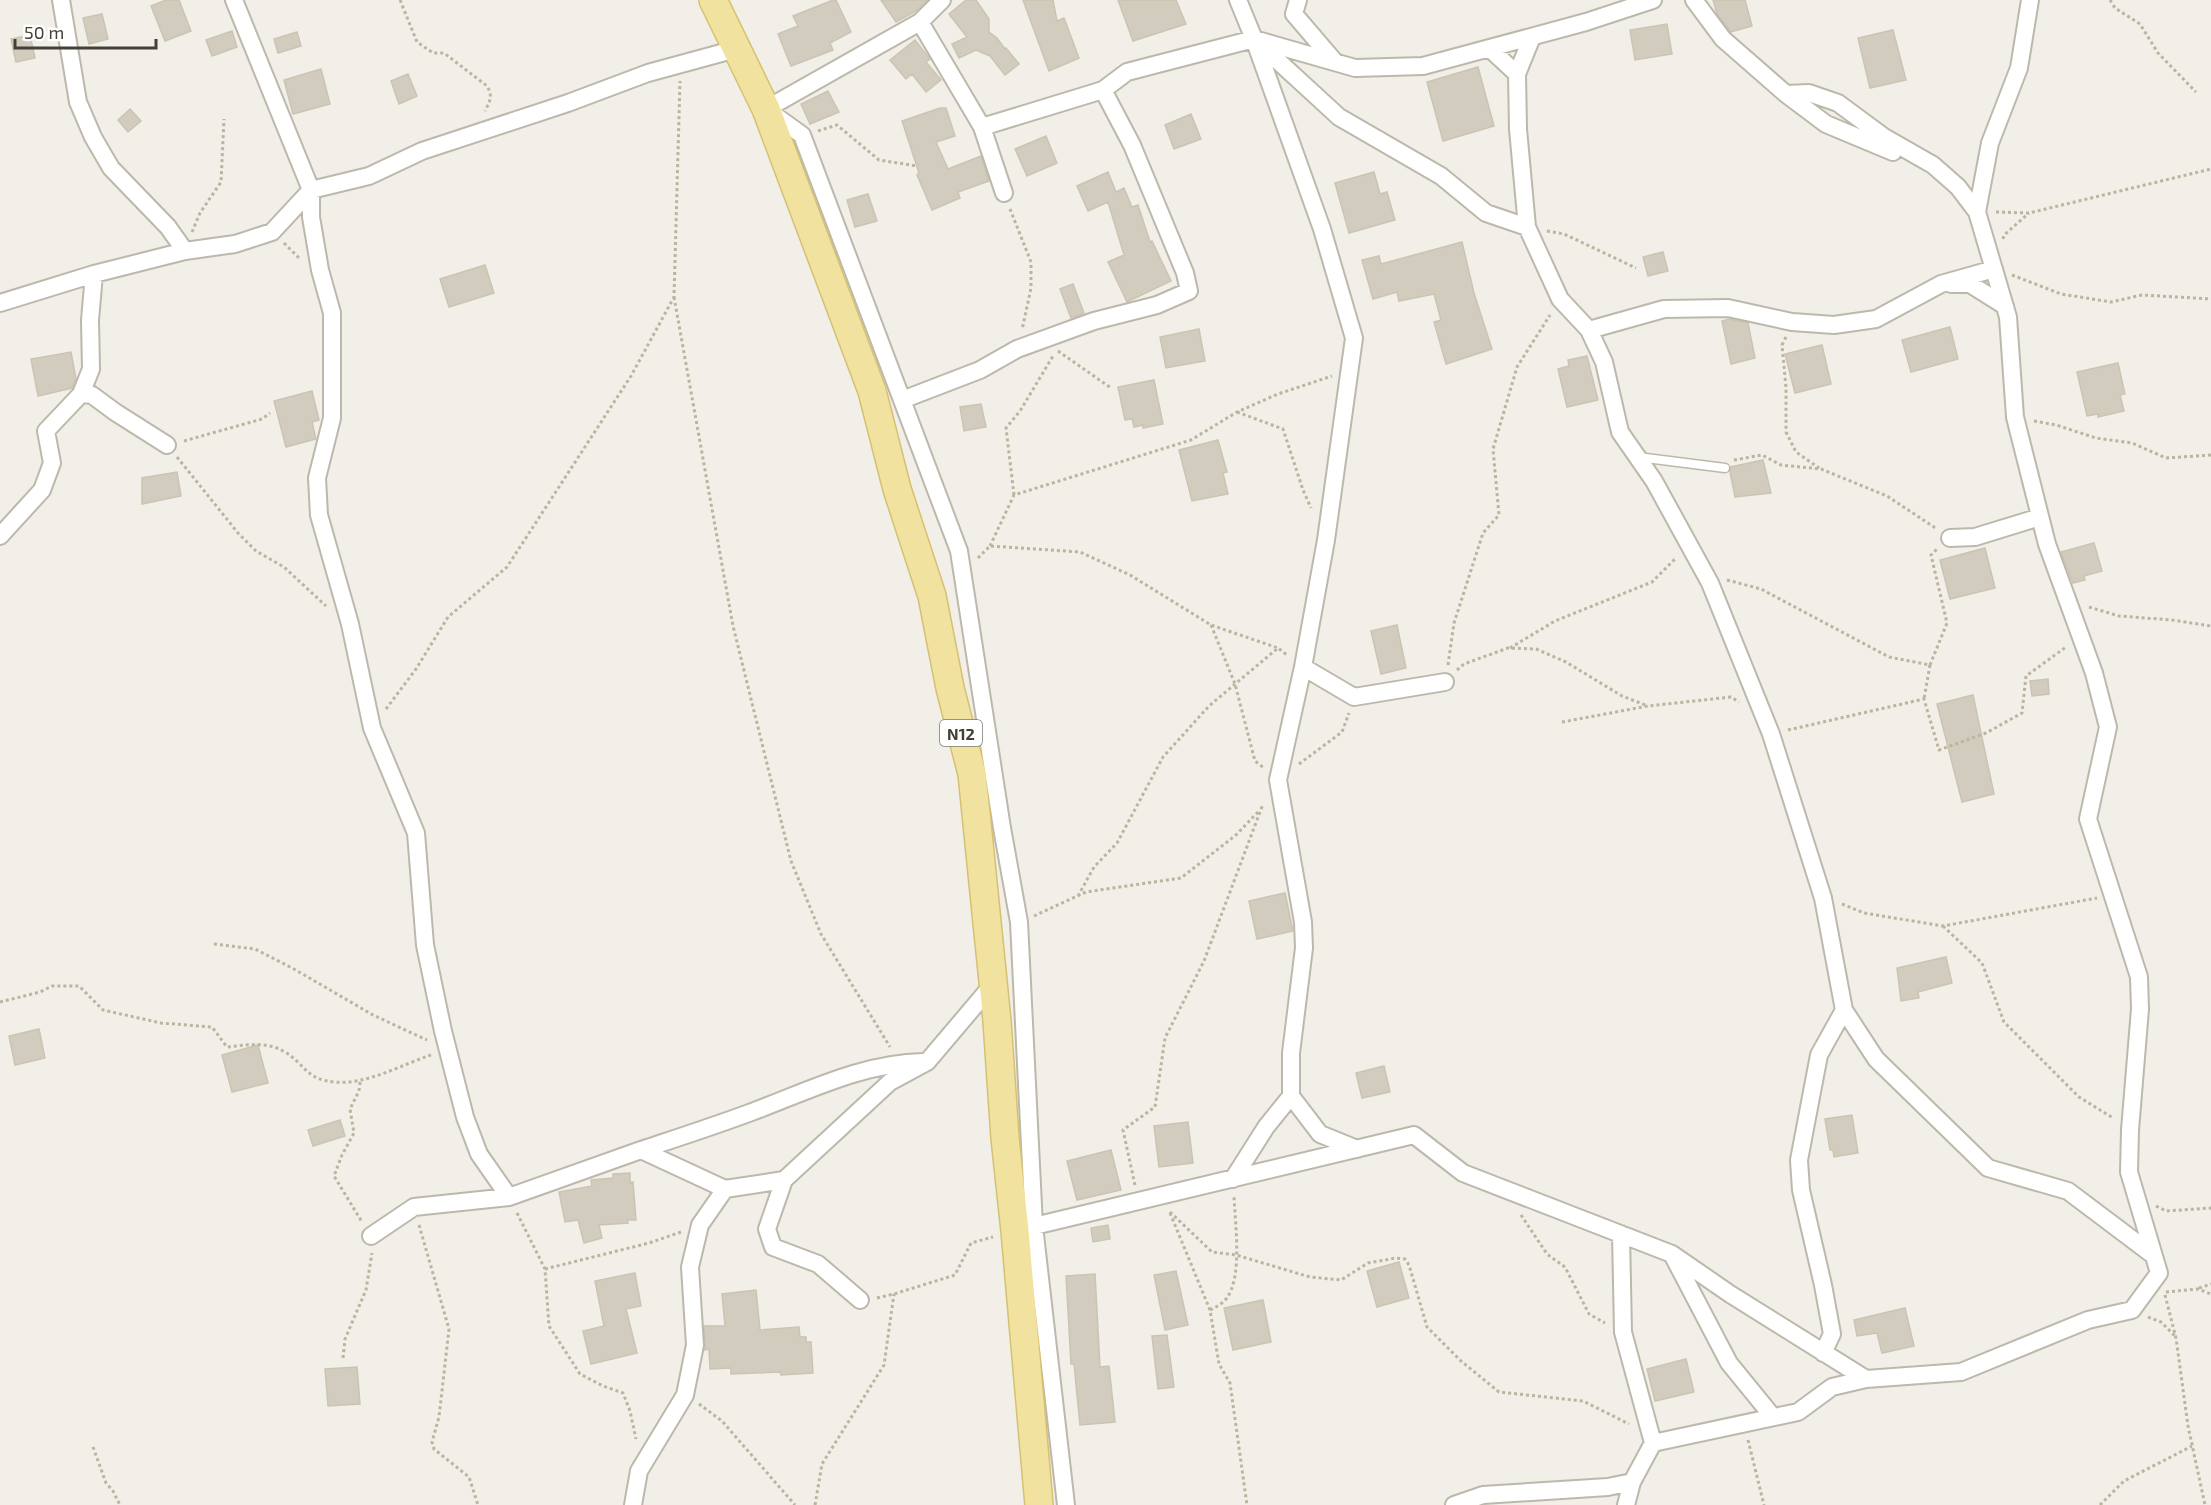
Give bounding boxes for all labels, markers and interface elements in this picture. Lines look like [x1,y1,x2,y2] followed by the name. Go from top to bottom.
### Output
[15,12,156,50] scale bar
[24,21,64,43] text: 50 m
[940,720,982,746] road number: N12

